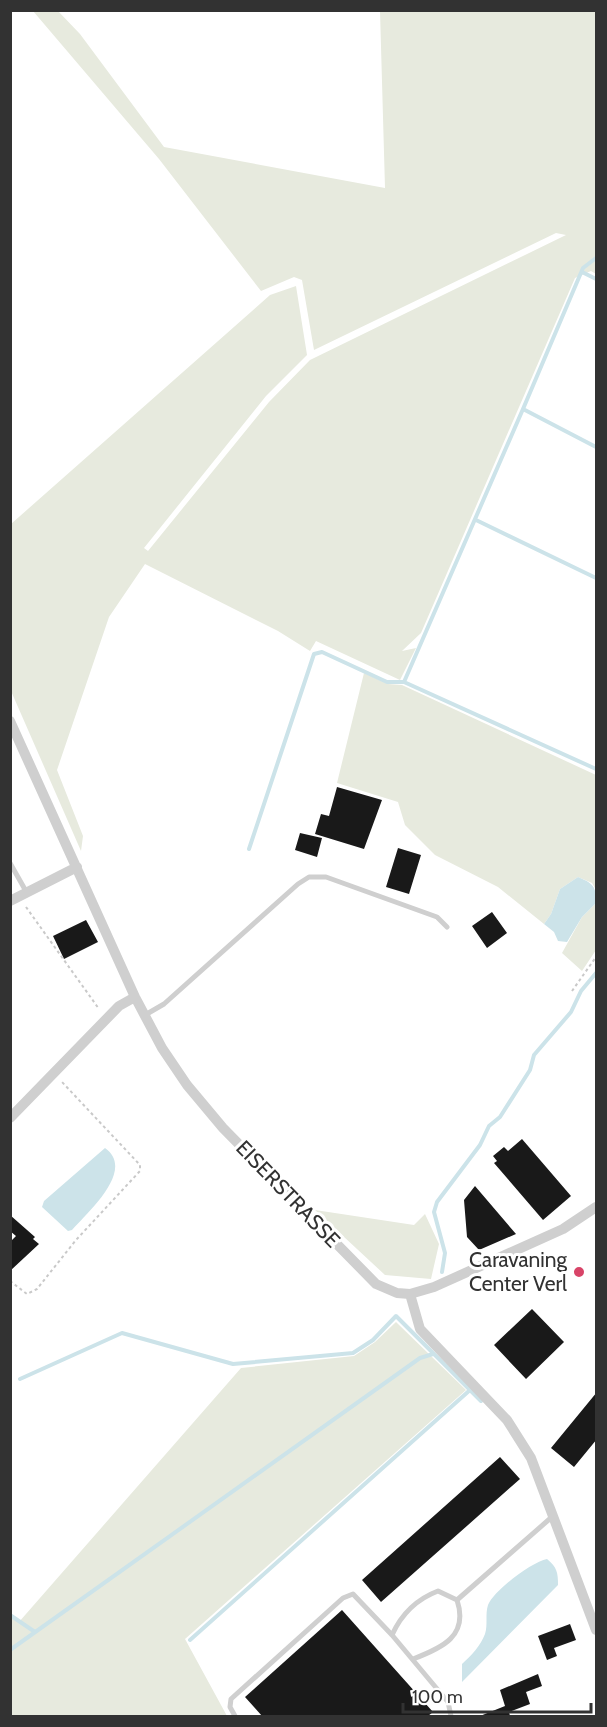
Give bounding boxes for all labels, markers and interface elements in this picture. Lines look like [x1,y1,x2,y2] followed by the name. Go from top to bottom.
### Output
[231,1135,346,1252] street label: EISERSTRASSE
[469,1247,568,1296] place label: Caravaning Center Verl
[572,1265,586,1279] marker: Caravaning Center Verl
[403,1676,590,1714] scale bar
[412,1686,463,1708] text: 100 m

